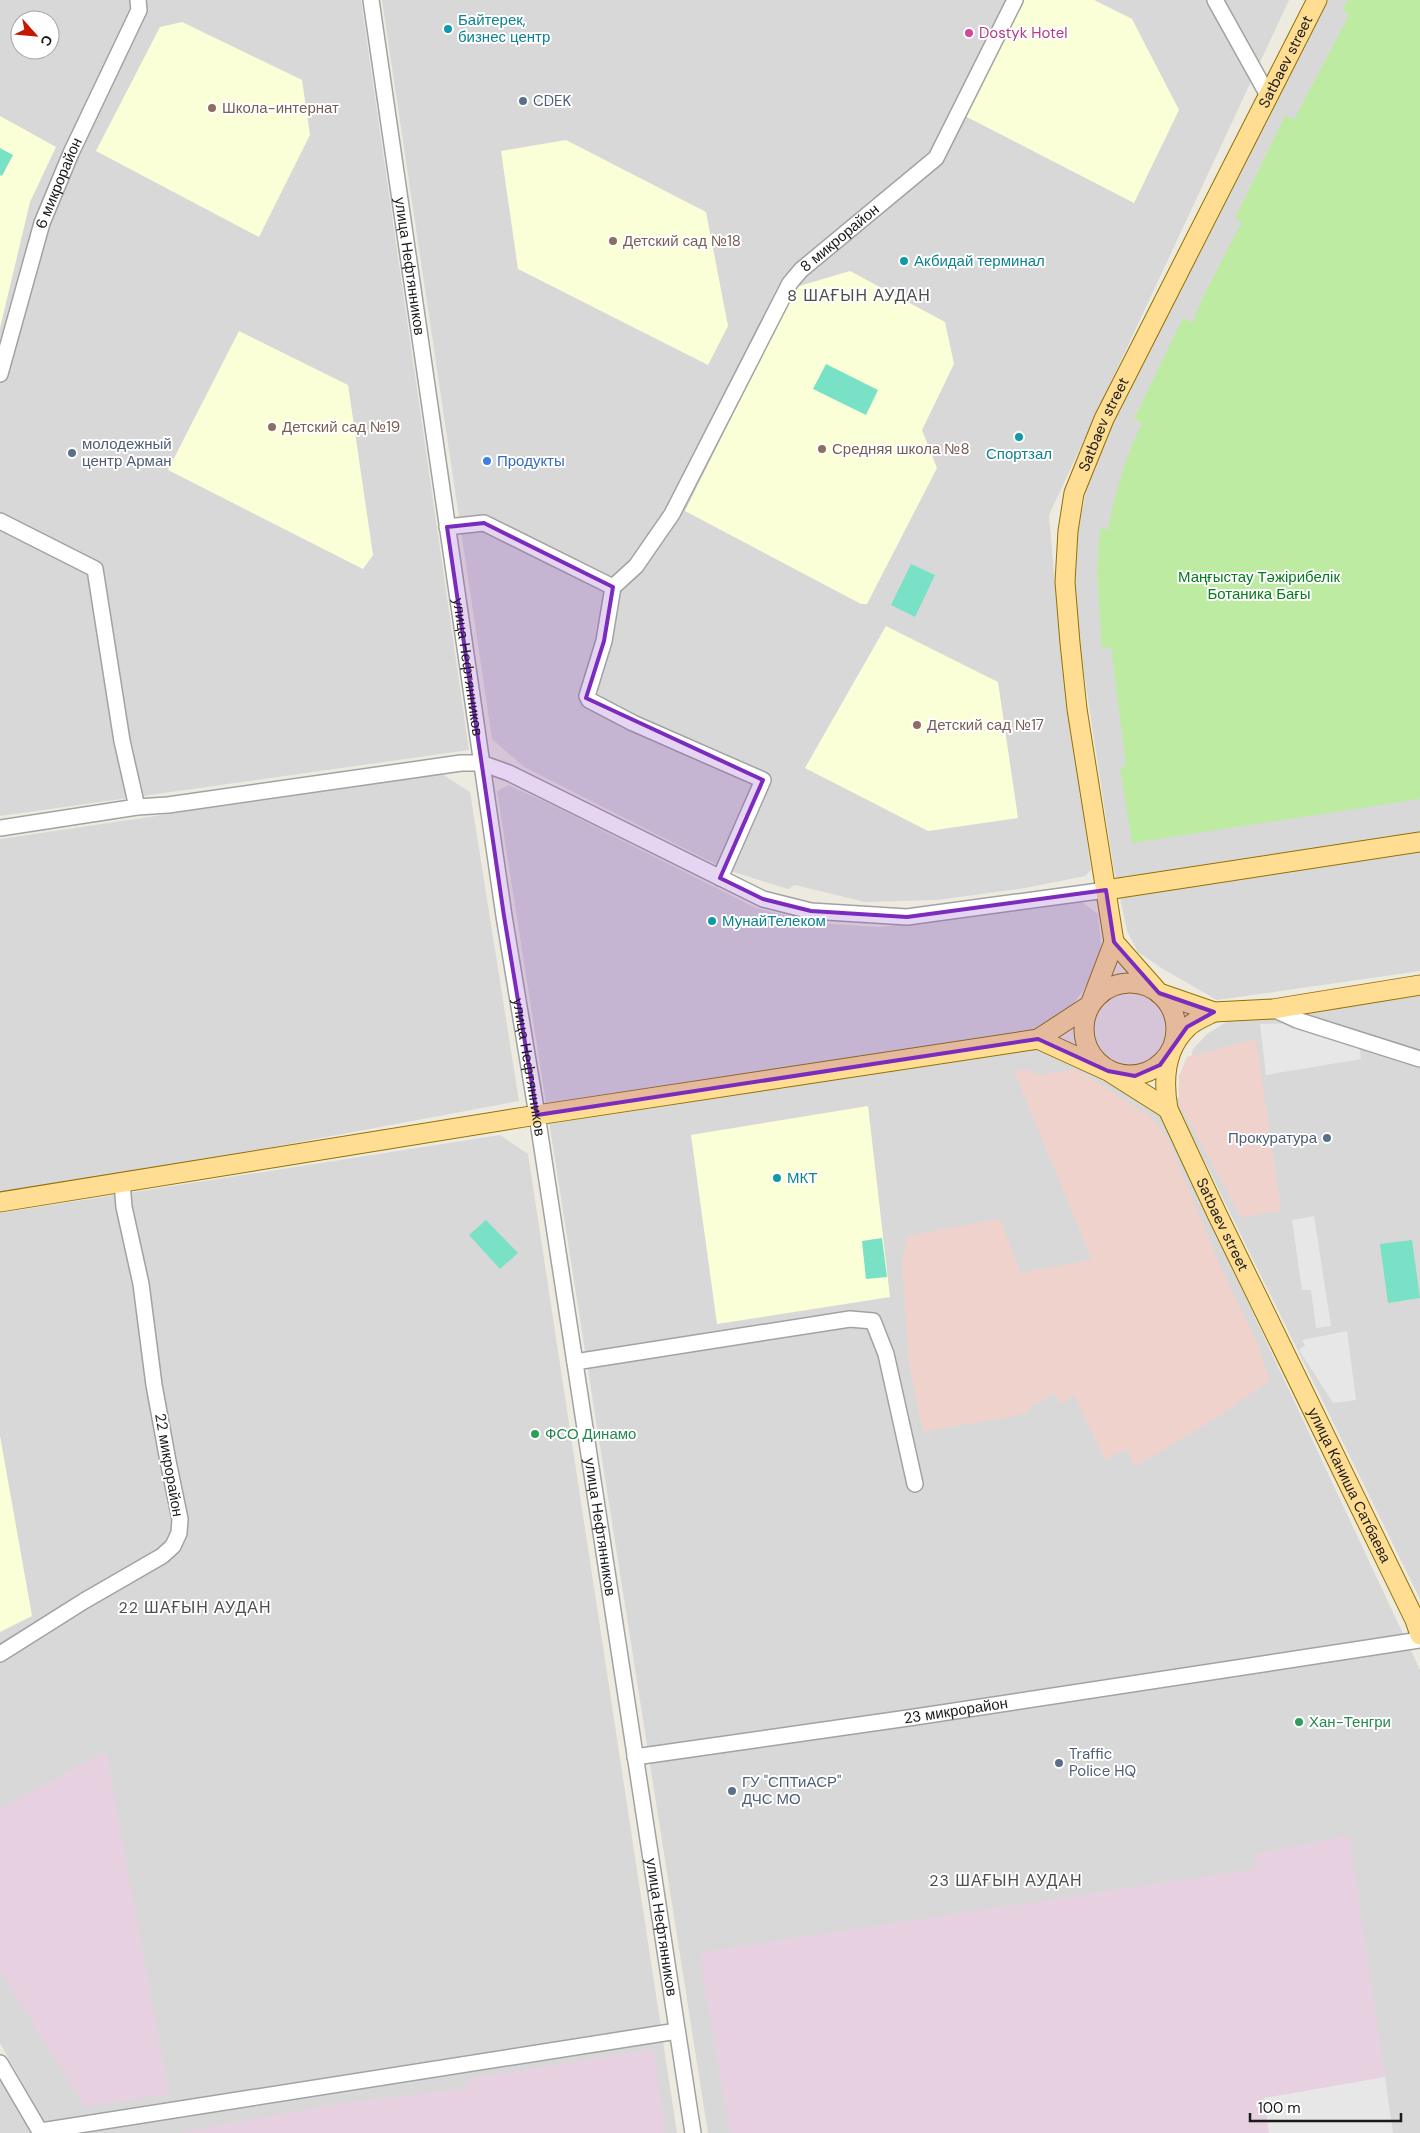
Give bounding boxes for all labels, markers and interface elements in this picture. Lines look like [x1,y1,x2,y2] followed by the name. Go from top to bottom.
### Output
[10,10,60,60] north arrow
[458,10,550,47] place label: Байтерек, бизнес центр
[1254,12,1318,111] street label: Satbaev street
[442,23,454,35] marker: Байтерек, бизнес центр
[979,23,1068,43] place label: Dostyk Hotel
[963,27,975,39] marker: Dostyk Hotel
[36,32,57,49] text: С
[533,91,572,111] place label: CDEK
[517,95,529,107] marker: CDEK
[222,98,339,118] place label: Школа-интернат
[206,102,218,114] marker: Школа-интернат
[31,134,87,231] street label: 6 микрорайон
[390,196,430,337] street label: улица Нефтянников
[796,199,883,277] street label: 8 микрорайон
[623,231,741,251] place label: Детский сад №18
[607,235,619,247] marker: Детский сад №18
[914,251,1045,271] place label: Акбидай терминал
[898,255,910,267] marker: Акбидай терминал
[787,285,931,306] district label: 8 ШАҒЫН АУДАН
[1074,374,1134,474] street label: Satbaev street
[282,417,400,437] place label: Детский сад №19
[266,421,278,433] marker: Детский сад №19
[1013,431,1025,443] marker: Спортзал
[82,434,172,471] place label: молодежный центр Арман
[832,439,970,459] place label: Средняя школа №8
[816,443,828,455] marker: Средняя школа №8
[986,444,1052,464] place label: Спортзал
[66,447,78,459] marker: молодежный центр Арман
[497,451,565,471] place label: Продукты
[481,455,493,467] marker: Продукты
[1178,567,1340,604] park label: Маңғыстау Тәжірибелік Ботаника Бағы
[448,597,488,737] street label: улица Нефтянников
[927,715,1044,735] place label: Детский сад №17
[911,719,923,731] marker: Детский сад №17
[722,911,826,931] place label: МунайТелеком
[706,915,718,927] marker: МунайТелеком
[508,997,550,1138] street label: улица Нефтянников
[1228,1128,1318,1148] place label: Прокуратура
[1321,1132,1333,1144] marker: Прокуратура
[787,1168,817,1188] place label: МКТ
[771,1172,783,1184] marker: МКТ
[1192,1175,1253,1275] street label: Satbaev street
[1303,1404,1396,1567] street label: улица Каниша Сатбаева
[150,1412,188,1518] street label: 22 микрорайон
[545,1424,636,1444] place label: ФСО Динамо
[529,1428,541,1440] marker: ФСО Динамо
[580,1456,621,1597] street label: улица Нефтянников
[118,1597,272,1618] district label: 22 ШАҒЫН АУДАН
[902,1693,1009,1729] street label: 23 микрорайон
[1309,1712,1391,1732] place label: Хан-Тенгри
[1293,1716,1305,1728] marker: Хан-Тенгри
[1069,1744,1136,1781] place label: Traffic Police HQ
[1053,1757,1065,1769] marker: Traffic Police HQ
[742,1772,841,1809] place label: ГУ "СПТиАСР" ДЧС МО
[726,1785,738,1797] marker: ГУ "СПТиАСР" ДЧС МО
[641,1857,682,1998] street label: улица Нефтянников
[929,1870,1083,1891] district label: 23 ШАҒЫН АУДАН
[1250,2090,1401,2122] scale bar
[1258,2098,1301,2118] text: 100 m

